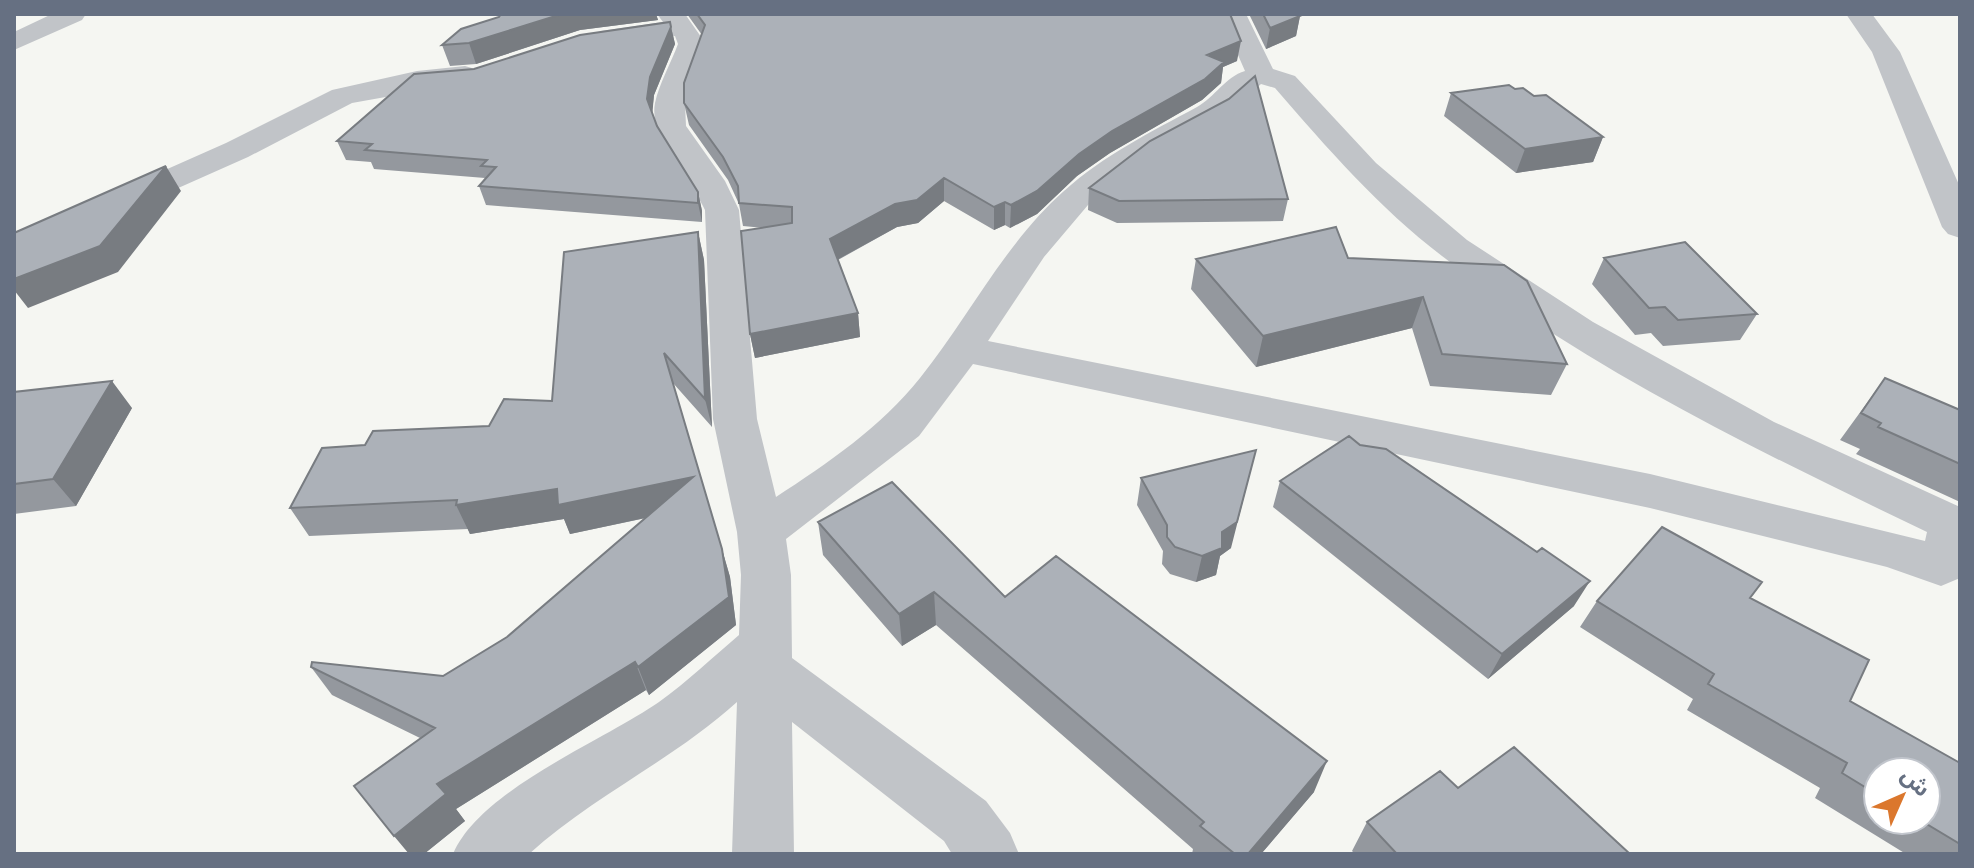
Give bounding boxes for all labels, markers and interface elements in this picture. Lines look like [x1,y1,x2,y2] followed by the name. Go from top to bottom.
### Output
[1862,756,1942,836] north arrow
[1896,762,1936,802] text: ش

